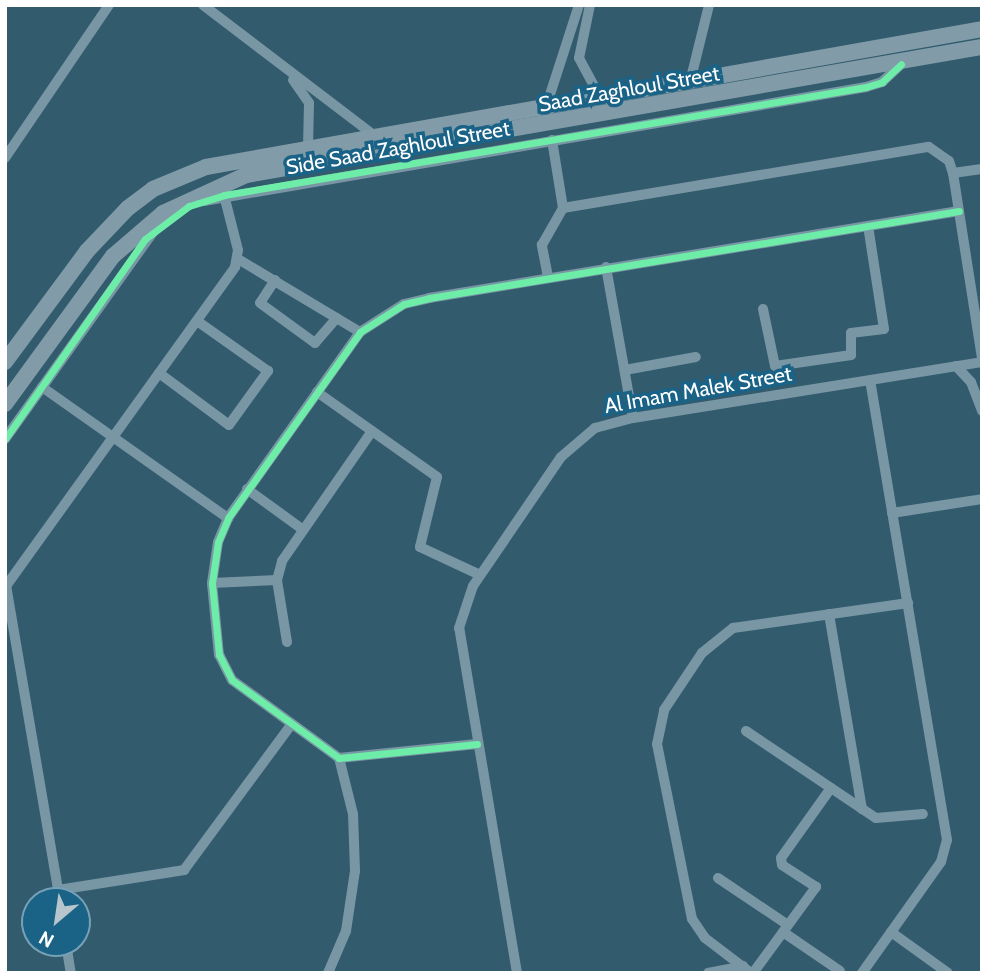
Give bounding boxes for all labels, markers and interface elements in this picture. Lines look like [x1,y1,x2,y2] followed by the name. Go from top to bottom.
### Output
[537,61,721,117] street label: Saad Zaghloul Street
[284,116,512,180] street label: Side Saad Zaghloul Street
[602,361,794,419] street label: Al Imam Malek Street
[21,887,91,957] north arrow
[35,926,58,952] text: N

